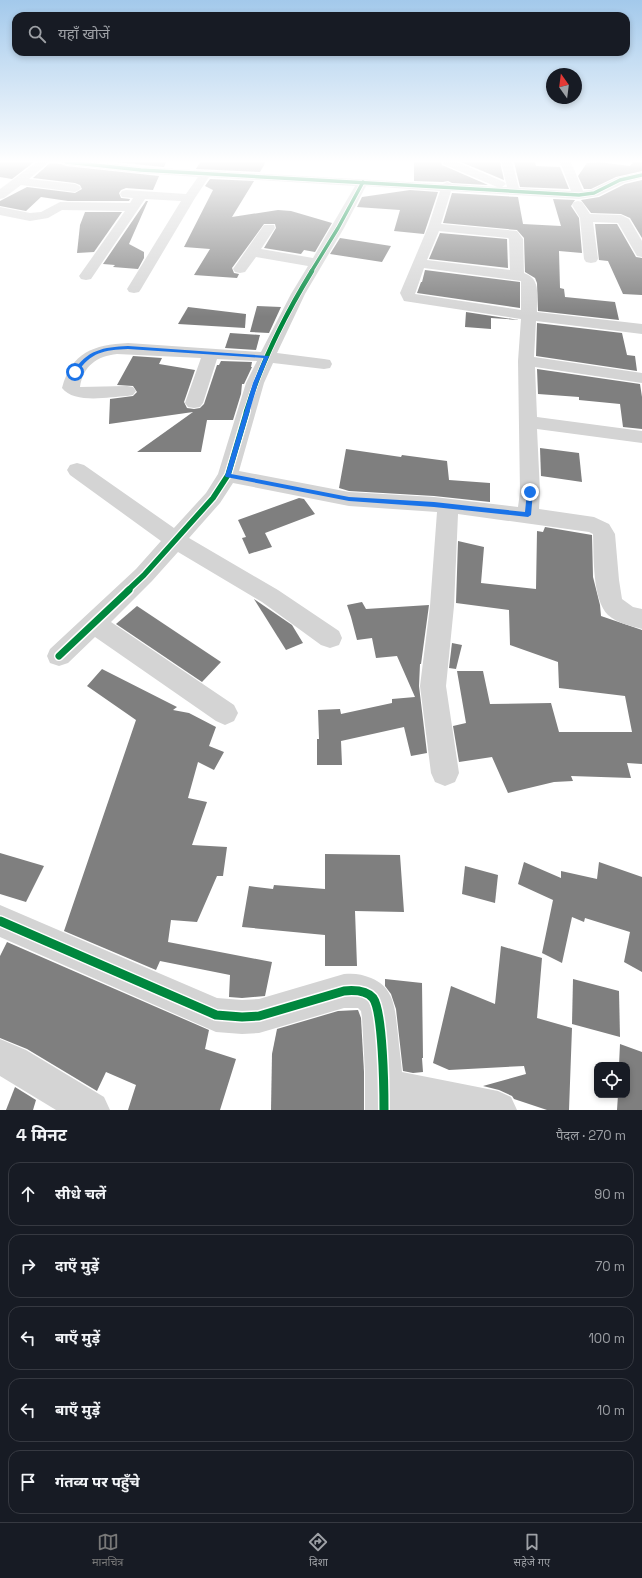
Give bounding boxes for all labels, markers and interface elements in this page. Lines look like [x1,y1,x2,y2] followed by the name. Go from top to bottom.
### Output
[12,12,630,56] search box
[26,23,48,45] icon: search
[58,24,110,43] text: यहाँ खोजें
[546,68,582,104] north arrow
[66,363,84,381] route start
[521,483,539,501] route end
[594,1062,630,1098] map controls
[594,1062,630,1098] button: locate
[16,1124,67,1146] text: 4 मिनट
[556,1127,626,1144] text: पैदल · 270 m
[17,1183,39,1205] icon: ahead
[55,1184,106,1203] text: सीधे चलें
[594,1186,625,1203] text: 90 m
[17,1255,39,1277] icon: right
[55,1256,99,1275] text: दाएँ मुड़ें
[595,1258,625,1275] text: 70 m
[17,1327,39,1349] icon: left
[55,1328,100,1347] text: बाएँ मुड़ें
[588,1330,625,1347] text: 100 m
[17,1399,39,1421] icon: left
[55,1400,100,1419] text: बाएँ मुड़ें
[597,1402,625,1419] text: 10 m
[17,1471,39,1493] icon: arrive
[55,1472,140,1491] text: गंतव्य पर पहुँचे
[92,1531,123,1570] tab: मानचित्र
[307,1531,329,1570] tab: दिशा
[513,1531,550,1570] tab: सहेजे गए

